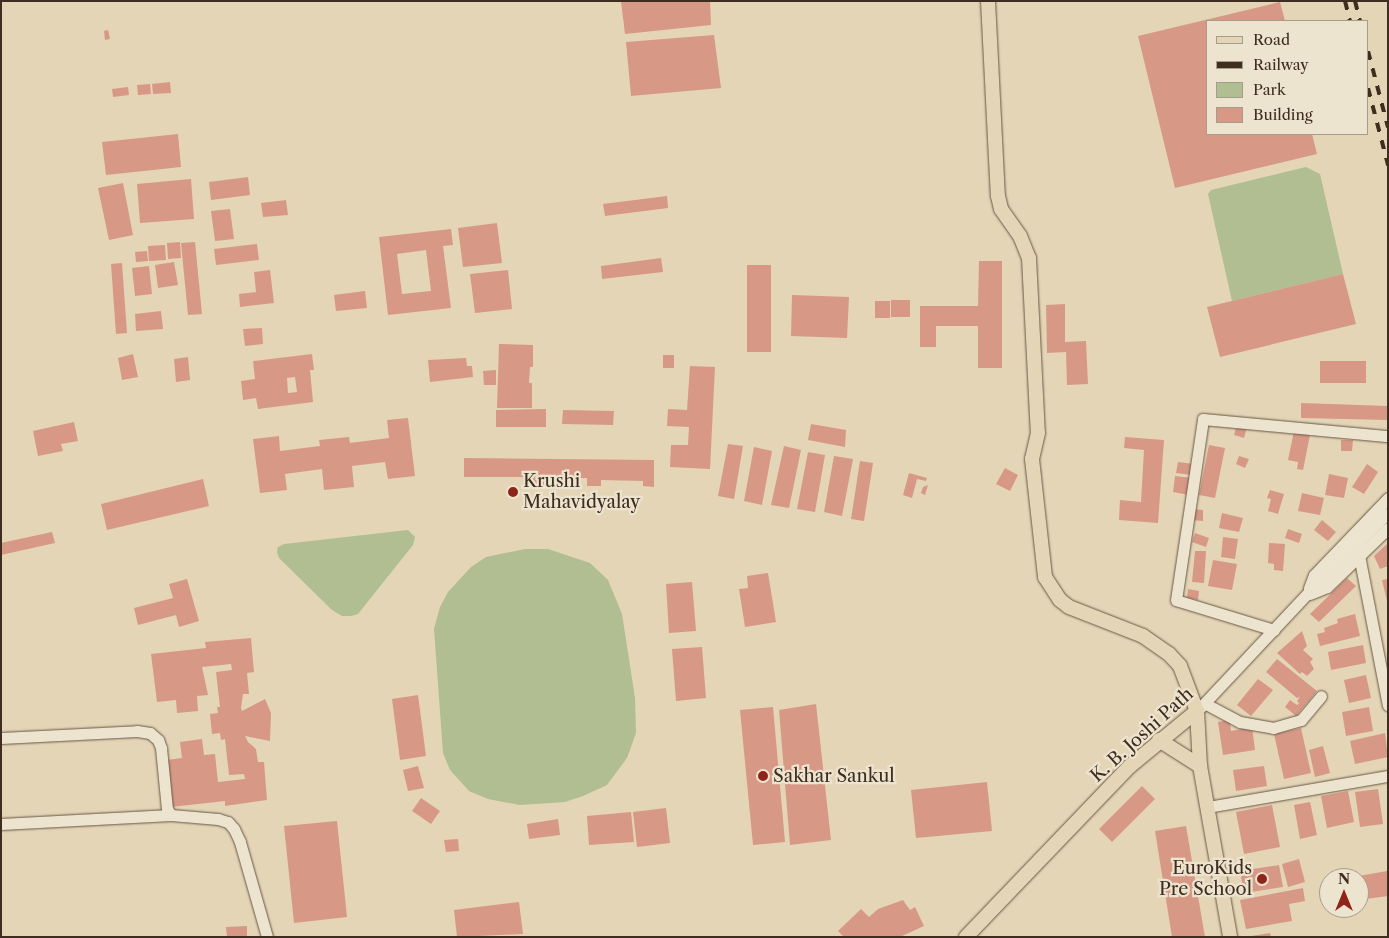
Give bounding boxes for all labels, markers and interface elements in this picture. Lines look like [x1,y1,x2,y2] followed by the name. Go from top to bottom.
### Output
[1206,20,1369,135] legend
[1253,30,1290,49] text: Road
[1253,55,1309,74] text: Railway
[1253,80,1286,99] text: Park
[1253,105,1313,124] text: Building
[523,471,640,514] place label: Krushi Mahavidyalay
[507,486,519,498] marker: Krushi Mahavidyalay
[1086,683,1198,787] street label: K. B. Joshi Path
[773,765,895,787] place label: Sakhar Sankul
[757,770,769,782] marker: Sakhar Sankul
[1159,858,1252,901] place label: EuroKids Pre School
[1319,868,1369,918] north arrow
[1338,870,1350,888] text: N
[1256,873,1268,885] marker: EuroKids Pre School

